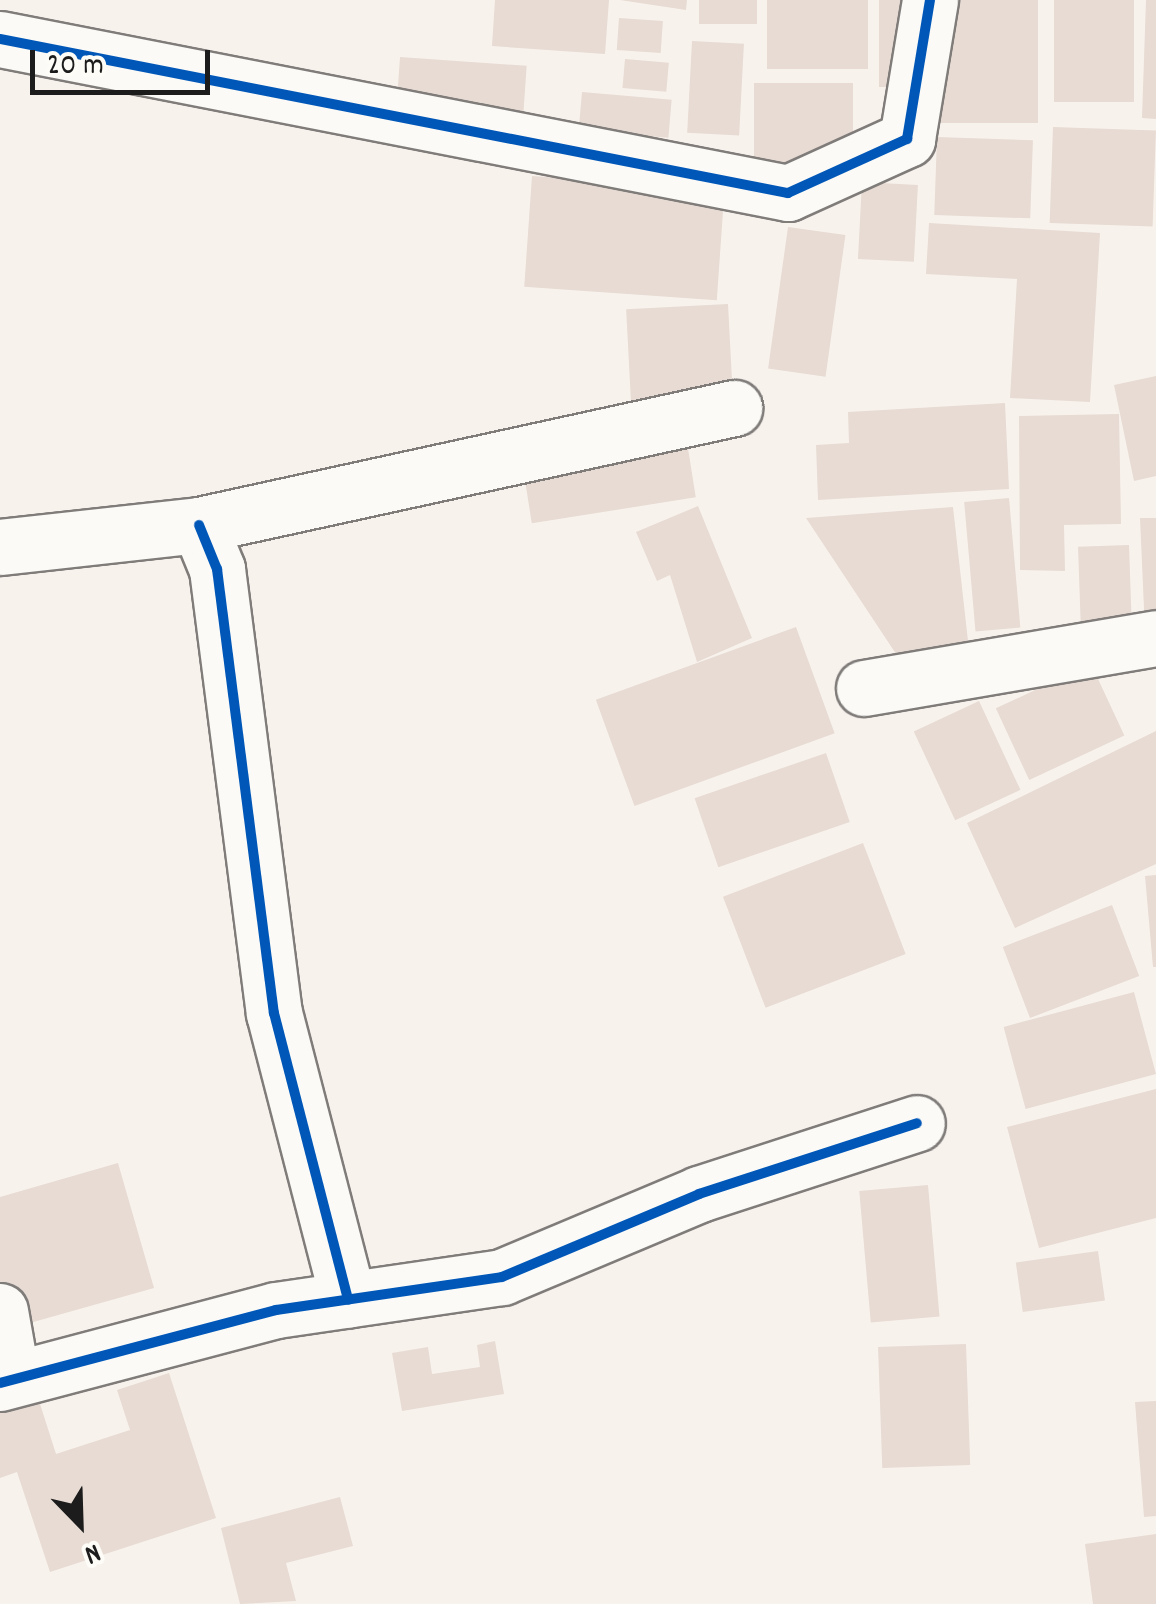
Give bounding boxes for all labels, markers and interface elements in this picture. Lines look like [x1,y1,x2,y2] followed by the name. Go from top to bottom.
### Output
[35,30,215,92] scale bar
[47,46,104,89] text: 20 m
[30,1474,130,1574] north arrow
[78,1531,106,1573] text: N

